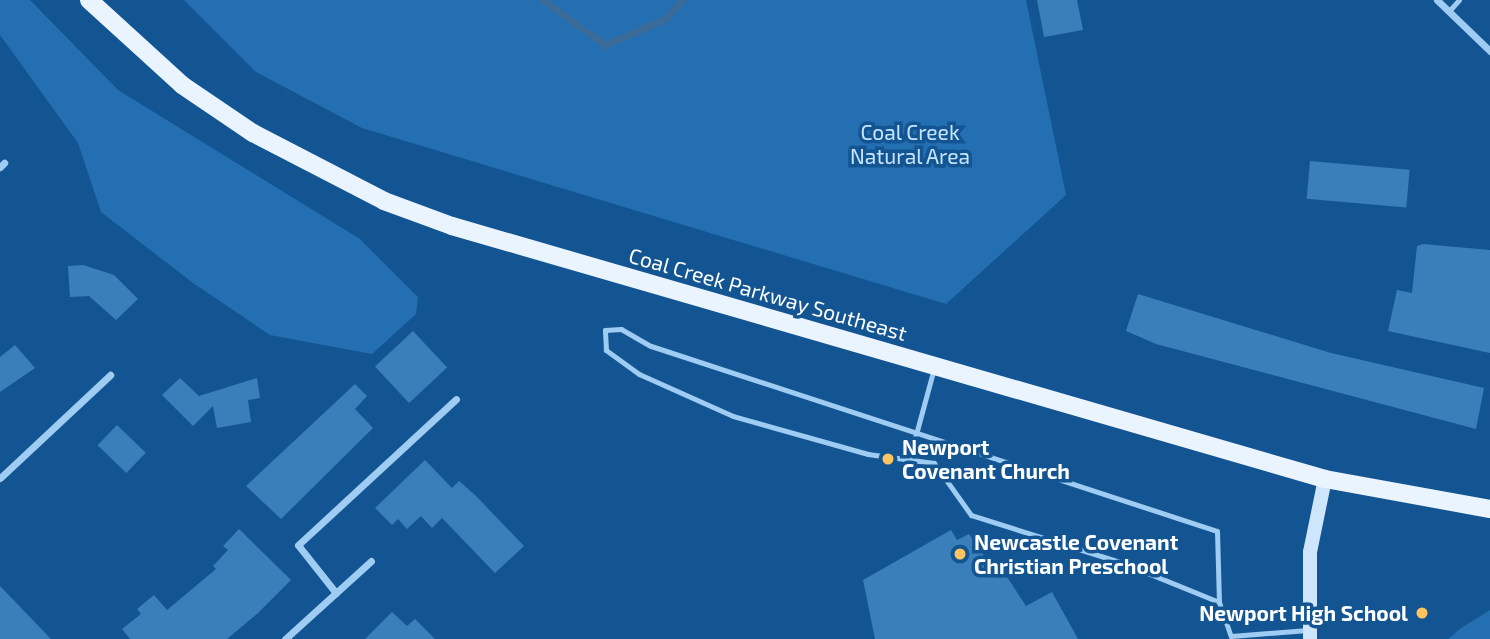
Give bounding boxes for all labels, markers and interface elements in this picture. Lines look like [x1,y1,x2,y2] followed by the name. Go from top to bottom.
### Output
[849,119,971,169] park label: Coal Creek Natural Area
[626,242,910,346] street label: Coal Creek Parkway Southeast
[902,434,1070,484] place label: Newport Covenant Church
[880,451,896,467] marker: Newport Covenant Church
[974,529,1178,579] place label: Newcastle Covenant Christian Preschool
[952,546,968,562] marker: Newcastle Covenant Christian Preschool
[1199,600,1408,626] place label: Newport High School
[1414,605,1430,621] marker: Newport High School

